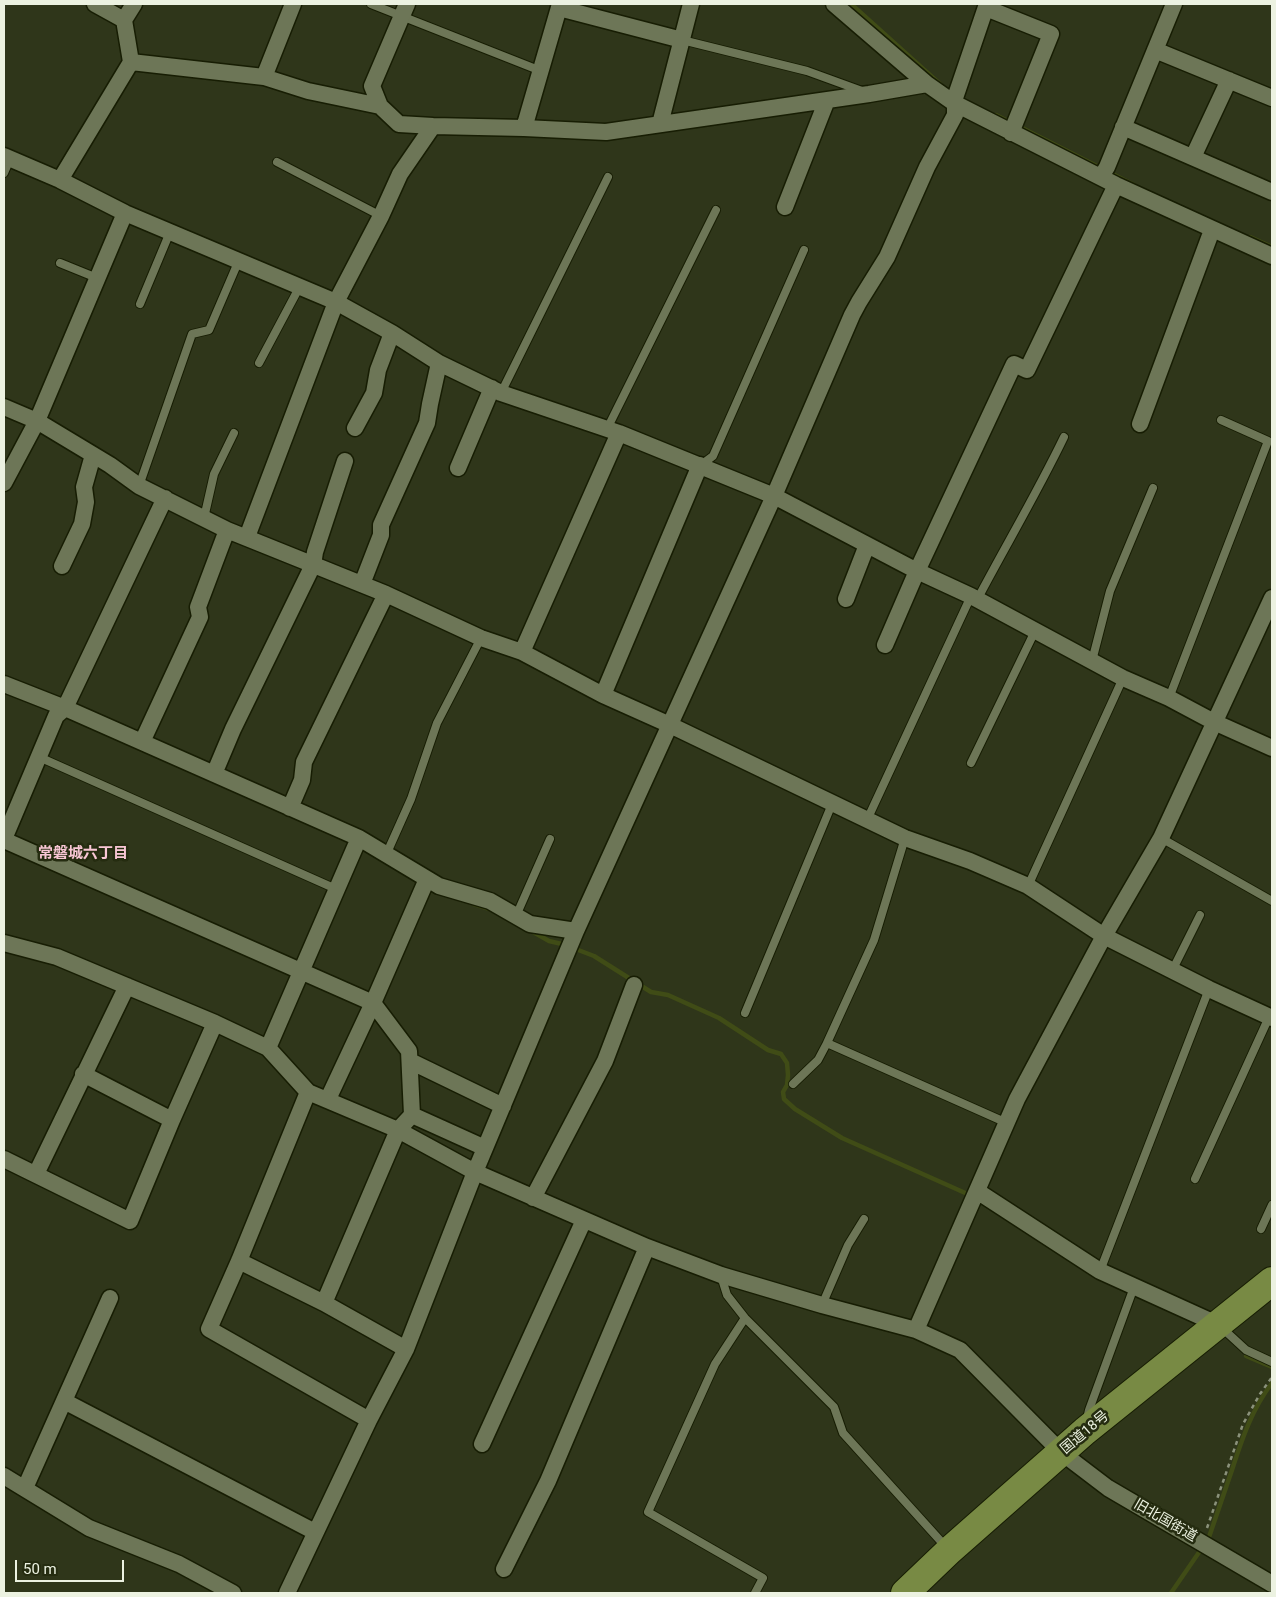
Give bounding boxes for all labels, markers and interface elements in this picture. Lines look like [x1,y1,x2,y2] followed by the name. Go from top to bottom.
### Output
[38,845,128,863] district label: 常磐城六丁目
[1057,1408,1113,1458] street label: 国道18号
[1130,1496,1200,1546] street label: 旧北国街道
[18,1550,126,1582] scale bar
[23,1560,57,1578] text: 50 m

